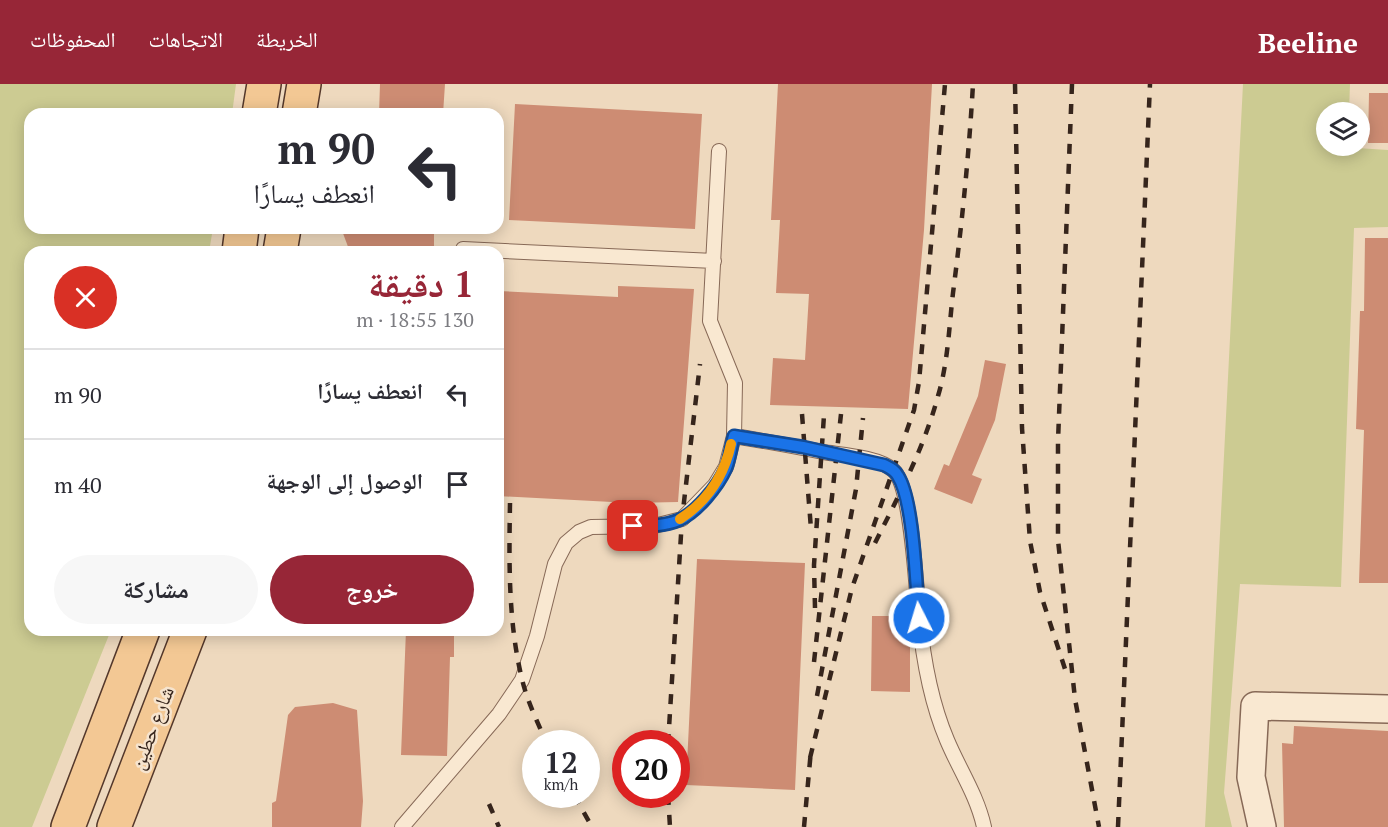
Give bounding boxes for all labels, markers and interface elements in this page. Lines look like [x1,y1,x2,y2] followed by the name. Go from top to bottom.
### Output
[1258,24,1358,61] text: Beeline
[30,25,115,53] text: المحفوظات
[148,25,223,53] text: الاتجاهات
[256,25,318,53] text: الخريطة
[1316,102,1370,156] map controls
[1316,102,1370,156] button: layers
[277,120,375,176] text: 90 m
[396,132,474,210] icon: left
[254,175,375,211] text: انعطف يسارًا
[368,260,474,307] text: 1 دقيقة
[54,266,117,329] button: close
[356,306,474,333] text: 130 m · 18:55
[317,376,423,405] text: انعطف يسارًا
[441,378,474,411] icon: left
[54,380,102,409] text: 90 m
[266,466,423,495] text: الوصول إلى الوجهة
[441,468,474,501] icon: arrive
[54,470,102,499] text: 40 m
[607,500,658,551] pin
[616,509,649,542] icon: arrive
[54,555,258,624] button: مشاركة
[270,555,474,624] button: خروج
[887,586,951,650] position arrow
[123,682,180,773] street label: شارع حطين
[612,730,690,808] speed limit sign: 20
[544,742,578,782] text: 12
[544,774,578,794] text: km/h

